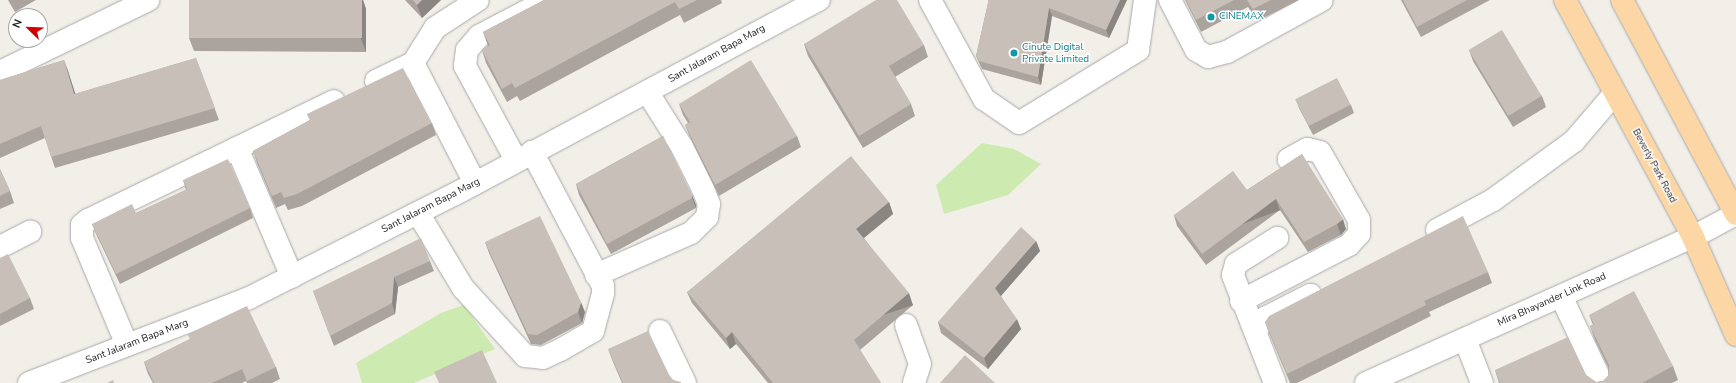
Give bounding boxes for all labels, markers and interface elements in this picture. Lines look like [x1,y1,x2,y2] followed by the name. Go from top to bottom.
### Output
[8,8,48,48] north arrow
[1219,11,1264,23] place label: CINEMAX
[1206,12,1216,22] marker: CINEMAX
[9,17,26,30] text: N
[666,22,768,86] street label: Sant Jalaram Bapa Marg
[1022,41,1089,64] place label: Cinute Digital Private Limited
[1009,48,1019,58] marker: Cinute Digital Private Limited
[1629,127,1679,205] street label: Beverly Park Road
[380,176,482,236] street label: Sant Jalaram Bapa Marg
[1496,271,1608,329] street label: Mira Bhayander Link Road
[84,317,190,367] street label: Sant Jalaram Bapa Marg

